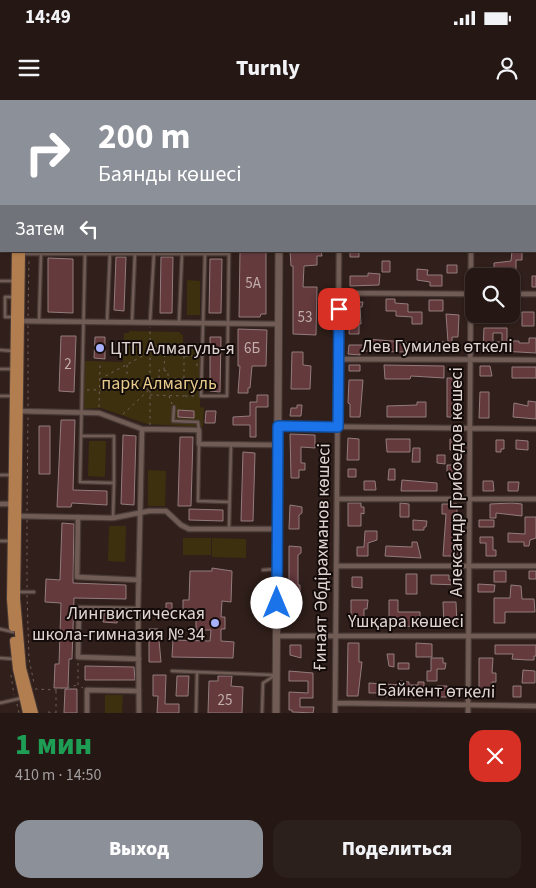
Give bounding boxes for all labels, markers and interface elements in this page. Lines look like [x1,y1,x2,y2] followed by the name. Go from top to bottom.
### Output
[25,4,71,31] text: 14:49
[236,52,300,84] text: Turnly
[15,54,43,82] icon: menu
[493,54,521,82] icon: person
[98,112,190,162] text: 200 m
[15,120,80,185] icon: right
[98,158,242,190] text: Баянды көшесі
[75,215,103,243] icon: left
[15,216,65,243] text: Затем
[465,268,520,323] map controls
[465,268,520,323] button: search
[245,273,262,294] house number: 5А
[318,288,360,330] pin
[325,295,353,323] icon: arrive
[298,307,312,328] house number: 53
[361,334,513,359] street label: Лев Гумилев өткелі
[110,336,235,361] place label: ЦТП Алмагуль-я
[244,338,260,359] house number: 6Б
[94,342,106,354] marker: ЦТП Алмагуль-я
[64,354,72,375] house number: 2
[444,367,469,597] street label: Александр Грибоедов көшесі
[101,371,217,396] park label: парк Алмагуль
[308,443,336,671] street label: Ғинаят Әбдірахманов көшесі
[250,576,302,628] position arrow
[32,601,205,647] place label: Лингвистическая школа-гимназия № 34
[347,609,464,634] street label: Үшқара көшесі
[209,617,221,629] marker: Лингвистическая школа-гимназия № 34
[377,677,495,705] street label: Байкент өткелі
[218,690,232,711] house number: 25
[15,723,92,766] text: 1 мин
[469,730,521,782] button: close
[15,764,102,786] text: 410 m · 14:50
[15,820,263,878] button: Выход
[273,820,521,878] button: Поделиться

